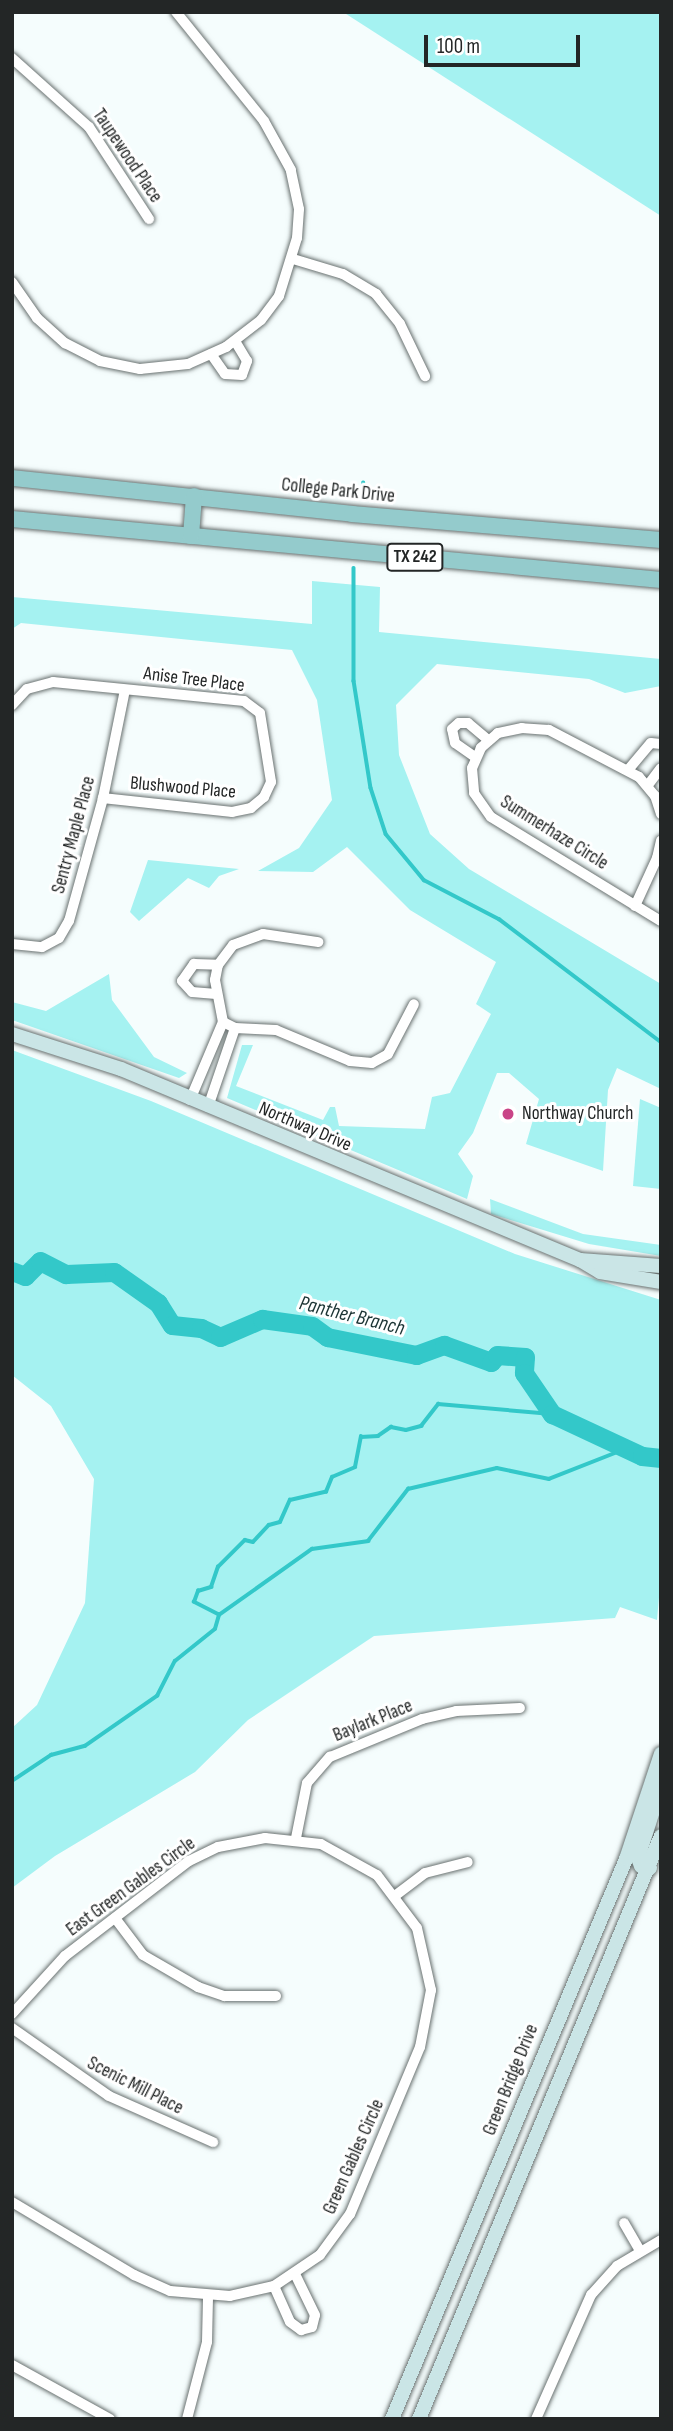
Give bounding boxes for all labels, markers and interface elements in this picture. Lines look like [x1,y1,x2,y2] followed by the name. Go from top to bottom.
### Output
[428,21,584,65] scale bar
[437,34,480,59] text: 100 m
[87,105,167,207] street label: Taupewood Place
[280,474,396,508] street label: College Park Drive
[385,542,445,572] road number: TX 242
[142,663,246,697] street label: Anise Tree Place
[129,772,237,804] street label: Blushwood Place
[47,774,101,896] street label: Sentry Maple Place
[496,791,612,875] street label: Summerhaze Circle
[255,1097,355,1157] street label: Northway Drive
[522,1103,633,1125] place label: Northway Church
[500,1106,516,1122] marker: Northway Church
[297,1291,407,1341] water label: Panther Branch
[330,1695,416,1747] street label: Baylark Place
[62,1833,200,1941] street label: East Green Gables Circle
[478,2021,544,2139] street label: Green Bridge Drive
[83,2052,187,2120] street label: Scenic Mill Place
[318,2096,390,2218] street label: Green Gables Circle

